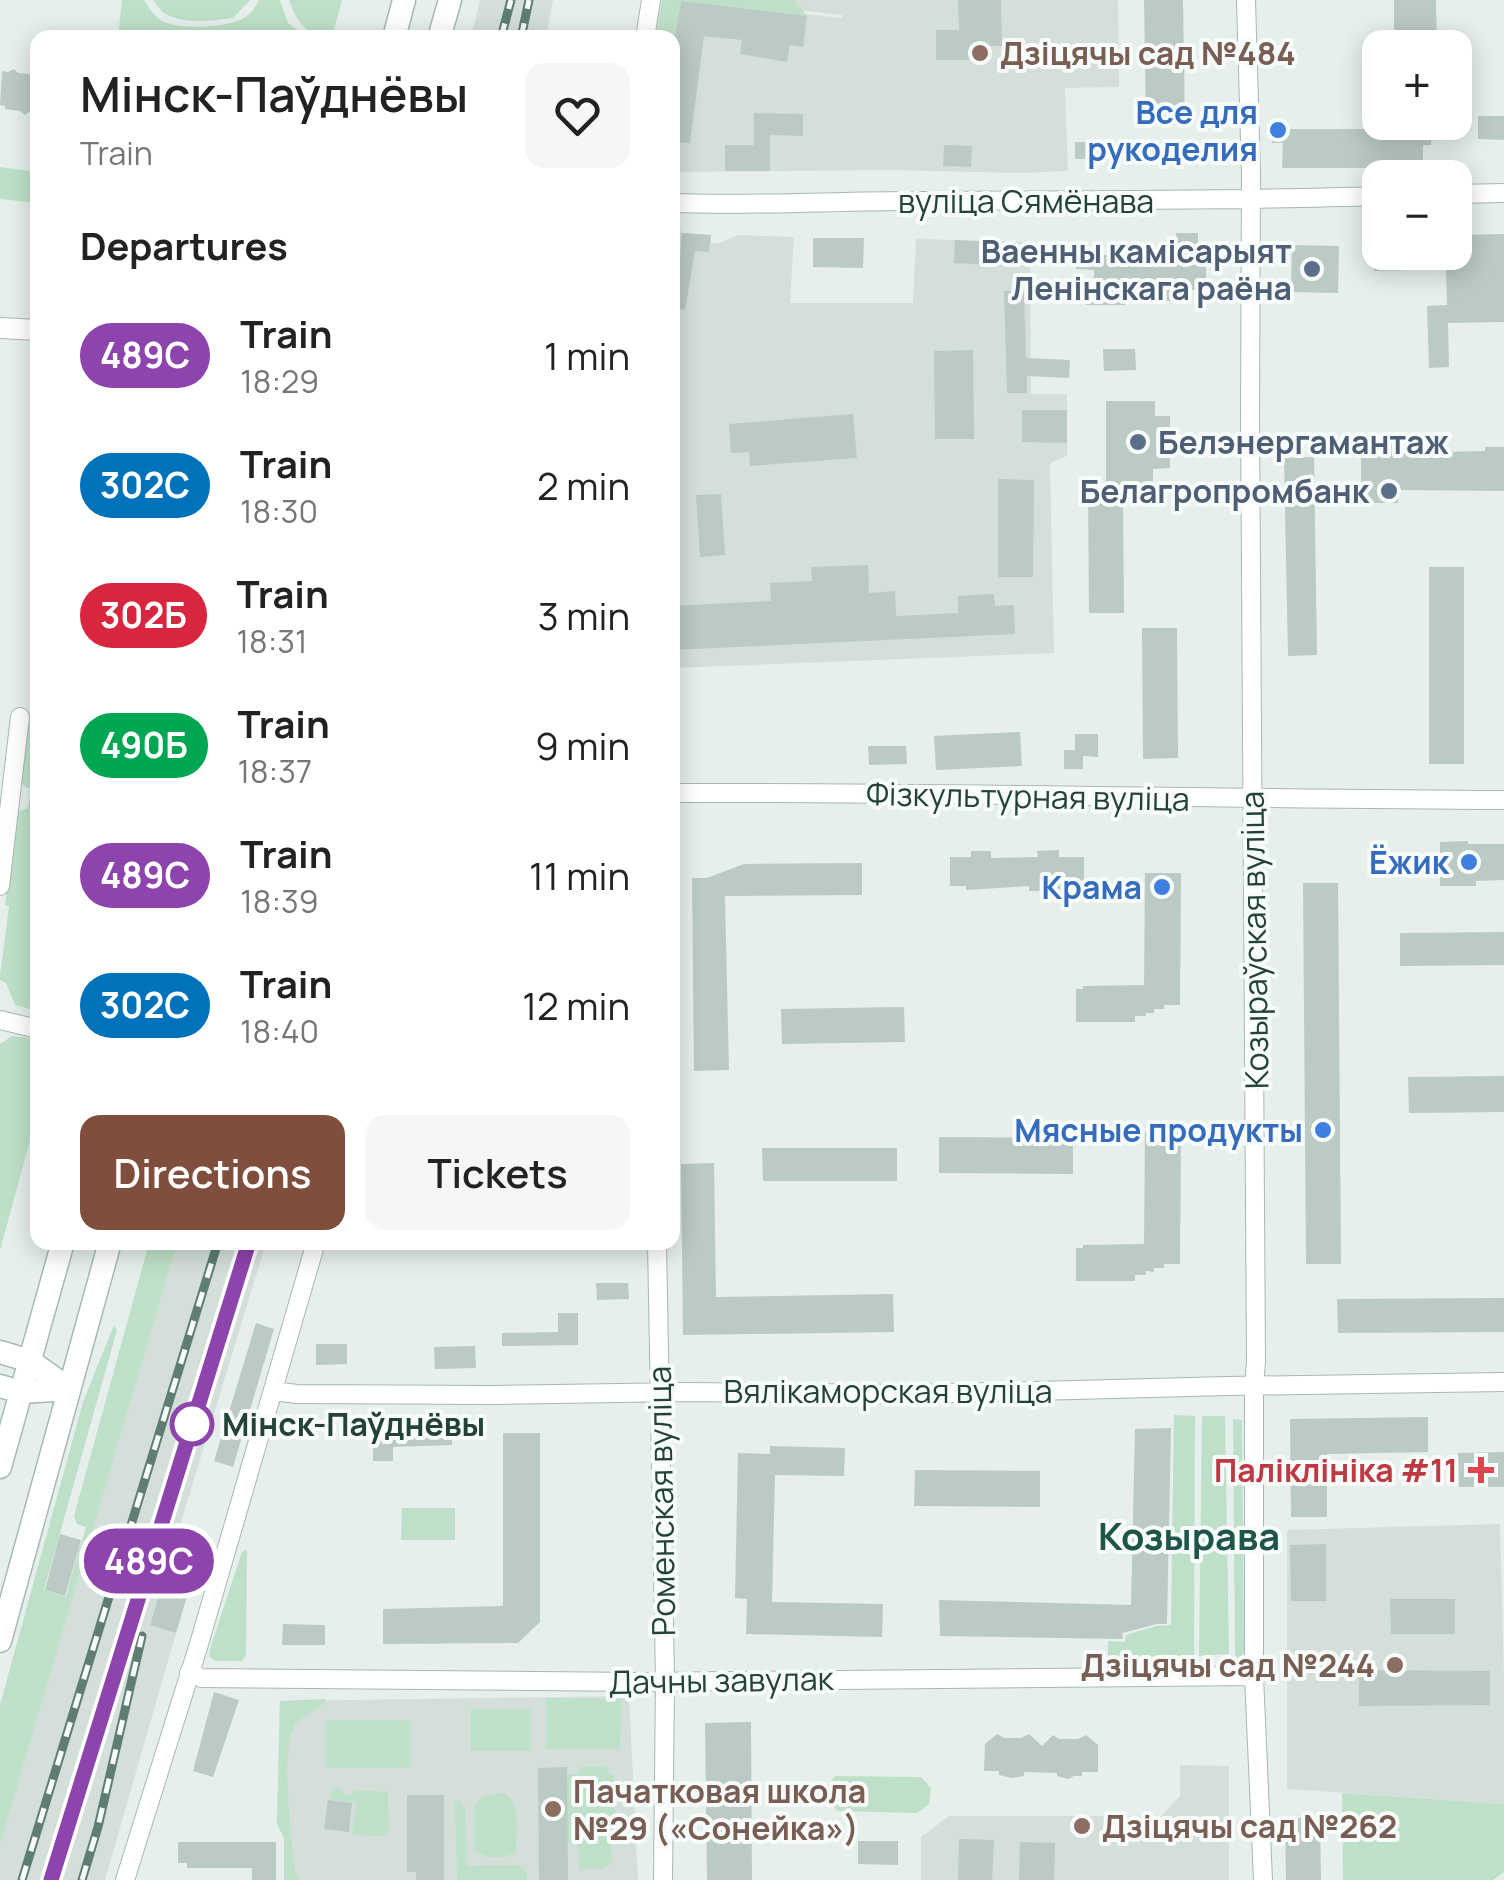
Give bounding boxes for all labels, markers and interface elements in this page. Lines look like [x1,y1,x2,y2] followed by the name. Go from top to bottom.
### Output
[1362,30,1472,270] map controls
[1362,30,1472,140] button: +
[1000,31,1296,75] place label: Дзіцячы сад №484
[969,42,991,64] marker: Дзіцячы сад №484
[80,61,468,126] text: Мінск-Паўднёвы
[525,63,630,168] button: heart
[1087,90,1258,171] place label: Все для рукоделия
[1267,119,1289,141] marker: Все для рукоделия
[80,131,153,175] text: Train
[1362,160,1472,270] button: −
[898,179,1154,223] street label: вуліца Сямёнава
[80,219,288,271] text: Departures
[981,229,1292,310] place label: Ваенны камісарыят Ленінскага раёна
[1301,258,1323,280] marker: Ваенны камісарыят Ленінскага раёна
[240,307,333,359] text: Train
[544,329,630,381] text: 1 min
[100,331,190,379] text: 489С
[240,359,319,403] text: 18:29
[1158,420,1449,464] place label: Белэнергамантаж
[1127,431,1149,453] marker: Белэнергамантаж
[240,437,332,489] text: Train
[537,459,630,511] text: 2 min
[100,461,190,509] text: 302С
[1080,469,1370,513] place label: Белагропромбанк
[1378,480,1400,502] marker: Белагропромбанк
[240,489,318,533] text: 18:30
[237,567,329,619] text: Train
[538,589,630,641] text: 3 min
[100,591,187,639] text: 302Б
[237,619,307,663] text: 18:31
[238,697,330,749] text: Train
[535,719,630,771] text: 9 min
[100,721,188,769] text: 490Б
[238,749,312,793] text: 18:37
[866,771,1190,821] street label: Фізкультурная вуліца
[1229,791,1279,1089] street label: Козыраўская вуліца
[240,827,333,879] text: Train
[1369,840,1450,884] place label: Ёжик
[529,849,630,901] text: 11 min
[100,851,190,899] text: 489С
[1458,851,1480,873] marker: Ёжик
[1042,865,1142,909] place label: Крама
[1151,876,1173,898] marker: Крама
[240,879,319,923] text: 18:39
[240,957,332,1009] text: Train
[522,979,630,1031] text: 12 min
[100,981,190,1029] text: 302С
[240,1009,319,1053] text: 18:40
[1014,1108,1303,1152] place label: Мясные продукты
[80,1115,345,1230] button: Directions
[365,1115,630,1230] button: Tickets
[1312,1119,1334,1141] marker: Мясные продукты
[637,1366,685,1636] street label: Роменская вуліца
[723,1369,1053,1413] street label: Вялікаморская вуліца
[222,1402,485,1446] place label: Мінск-Паўднёвы
[171,1403,213,1445] marker: Мінск-Паўднёвы
[1214,1448,1458,1492] place label: Паліклініка #11
[1468,1457,1494,1483] marker: Паліклініка #11
[1098,1509,1280,1561] district label: Козырава
[79,1528,219,1594] line badge: 489С
[104,1537,194,1585] text: 489С
[1081,1643,1375,1687] place label: Дзіцячы сад №244
[1384,1654,1406,1676] marker: Дзіцячы сад №244
[608,1656,835,1704] street label: Дачны завулак
[573,1769,866,1850] place label: Пачатковая школа №29 («Сонейка»)
[542,1798,564,1820] marker: Пачатковая школа №29 («Сонейка»)
[1102,1804,1397,1848] place label: Дзіцячы сад №262
[1071,1815,1093,1837] marker: Дзіцячы сад №262

